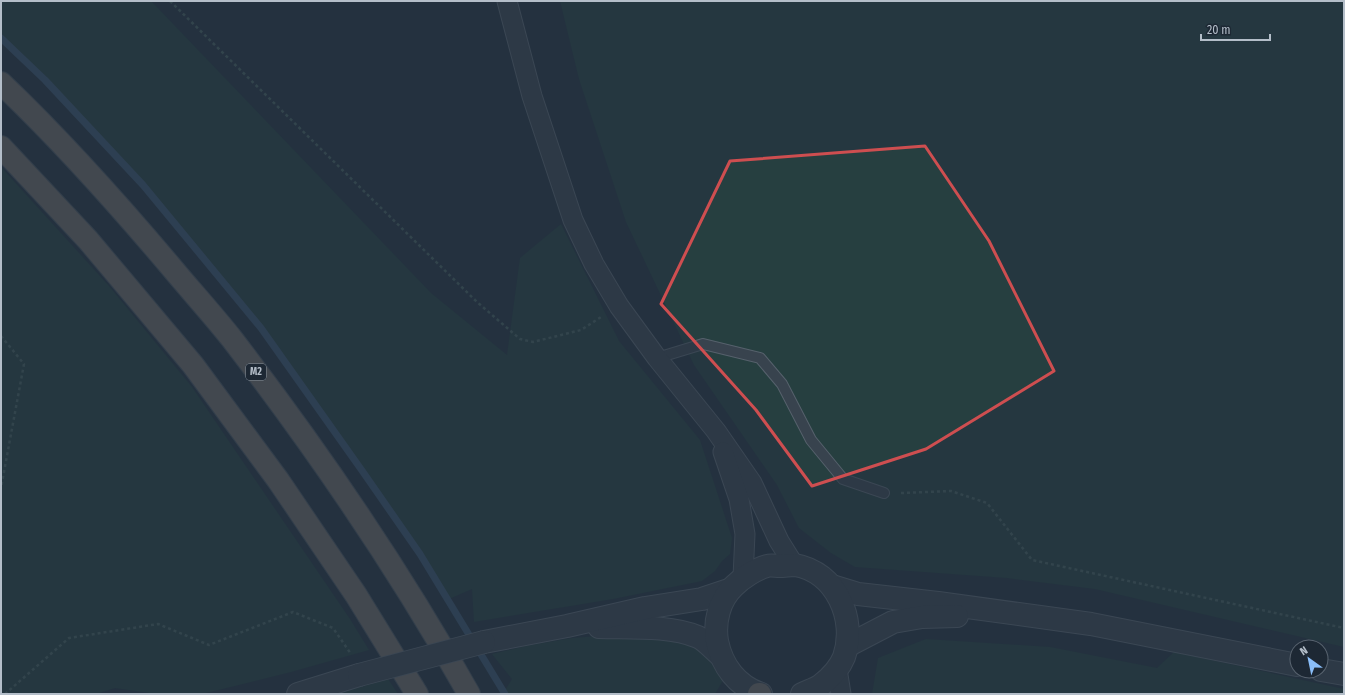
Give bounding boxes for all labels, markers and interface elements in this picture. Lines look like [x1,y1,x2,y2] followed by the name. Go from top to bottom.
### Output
[1201,16,1270,42] scale bar
[1207,23,1231,37] text: 20 m
[246,364,266,380] road number: M2
[1289,639,1329,679] north arrow
[1298,644,1310,658] text: N

